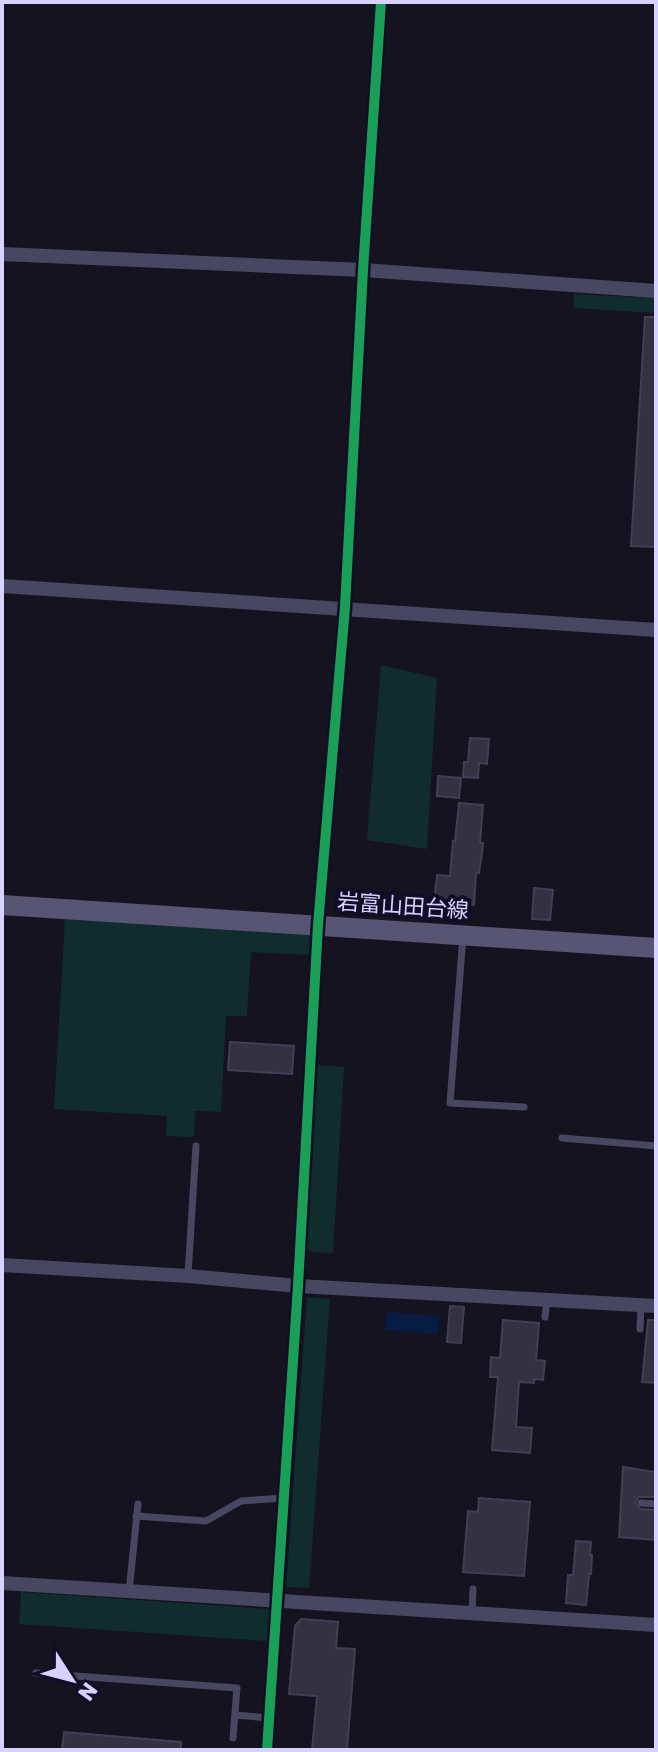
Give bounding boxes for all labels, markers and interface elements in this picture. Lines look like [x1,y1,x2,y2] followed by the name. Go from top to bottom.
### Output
[336,888,470,924] street label: 岩富山田台線
[32,1640,112,1720] north arrow
[72,1677,103,1706] text: N

